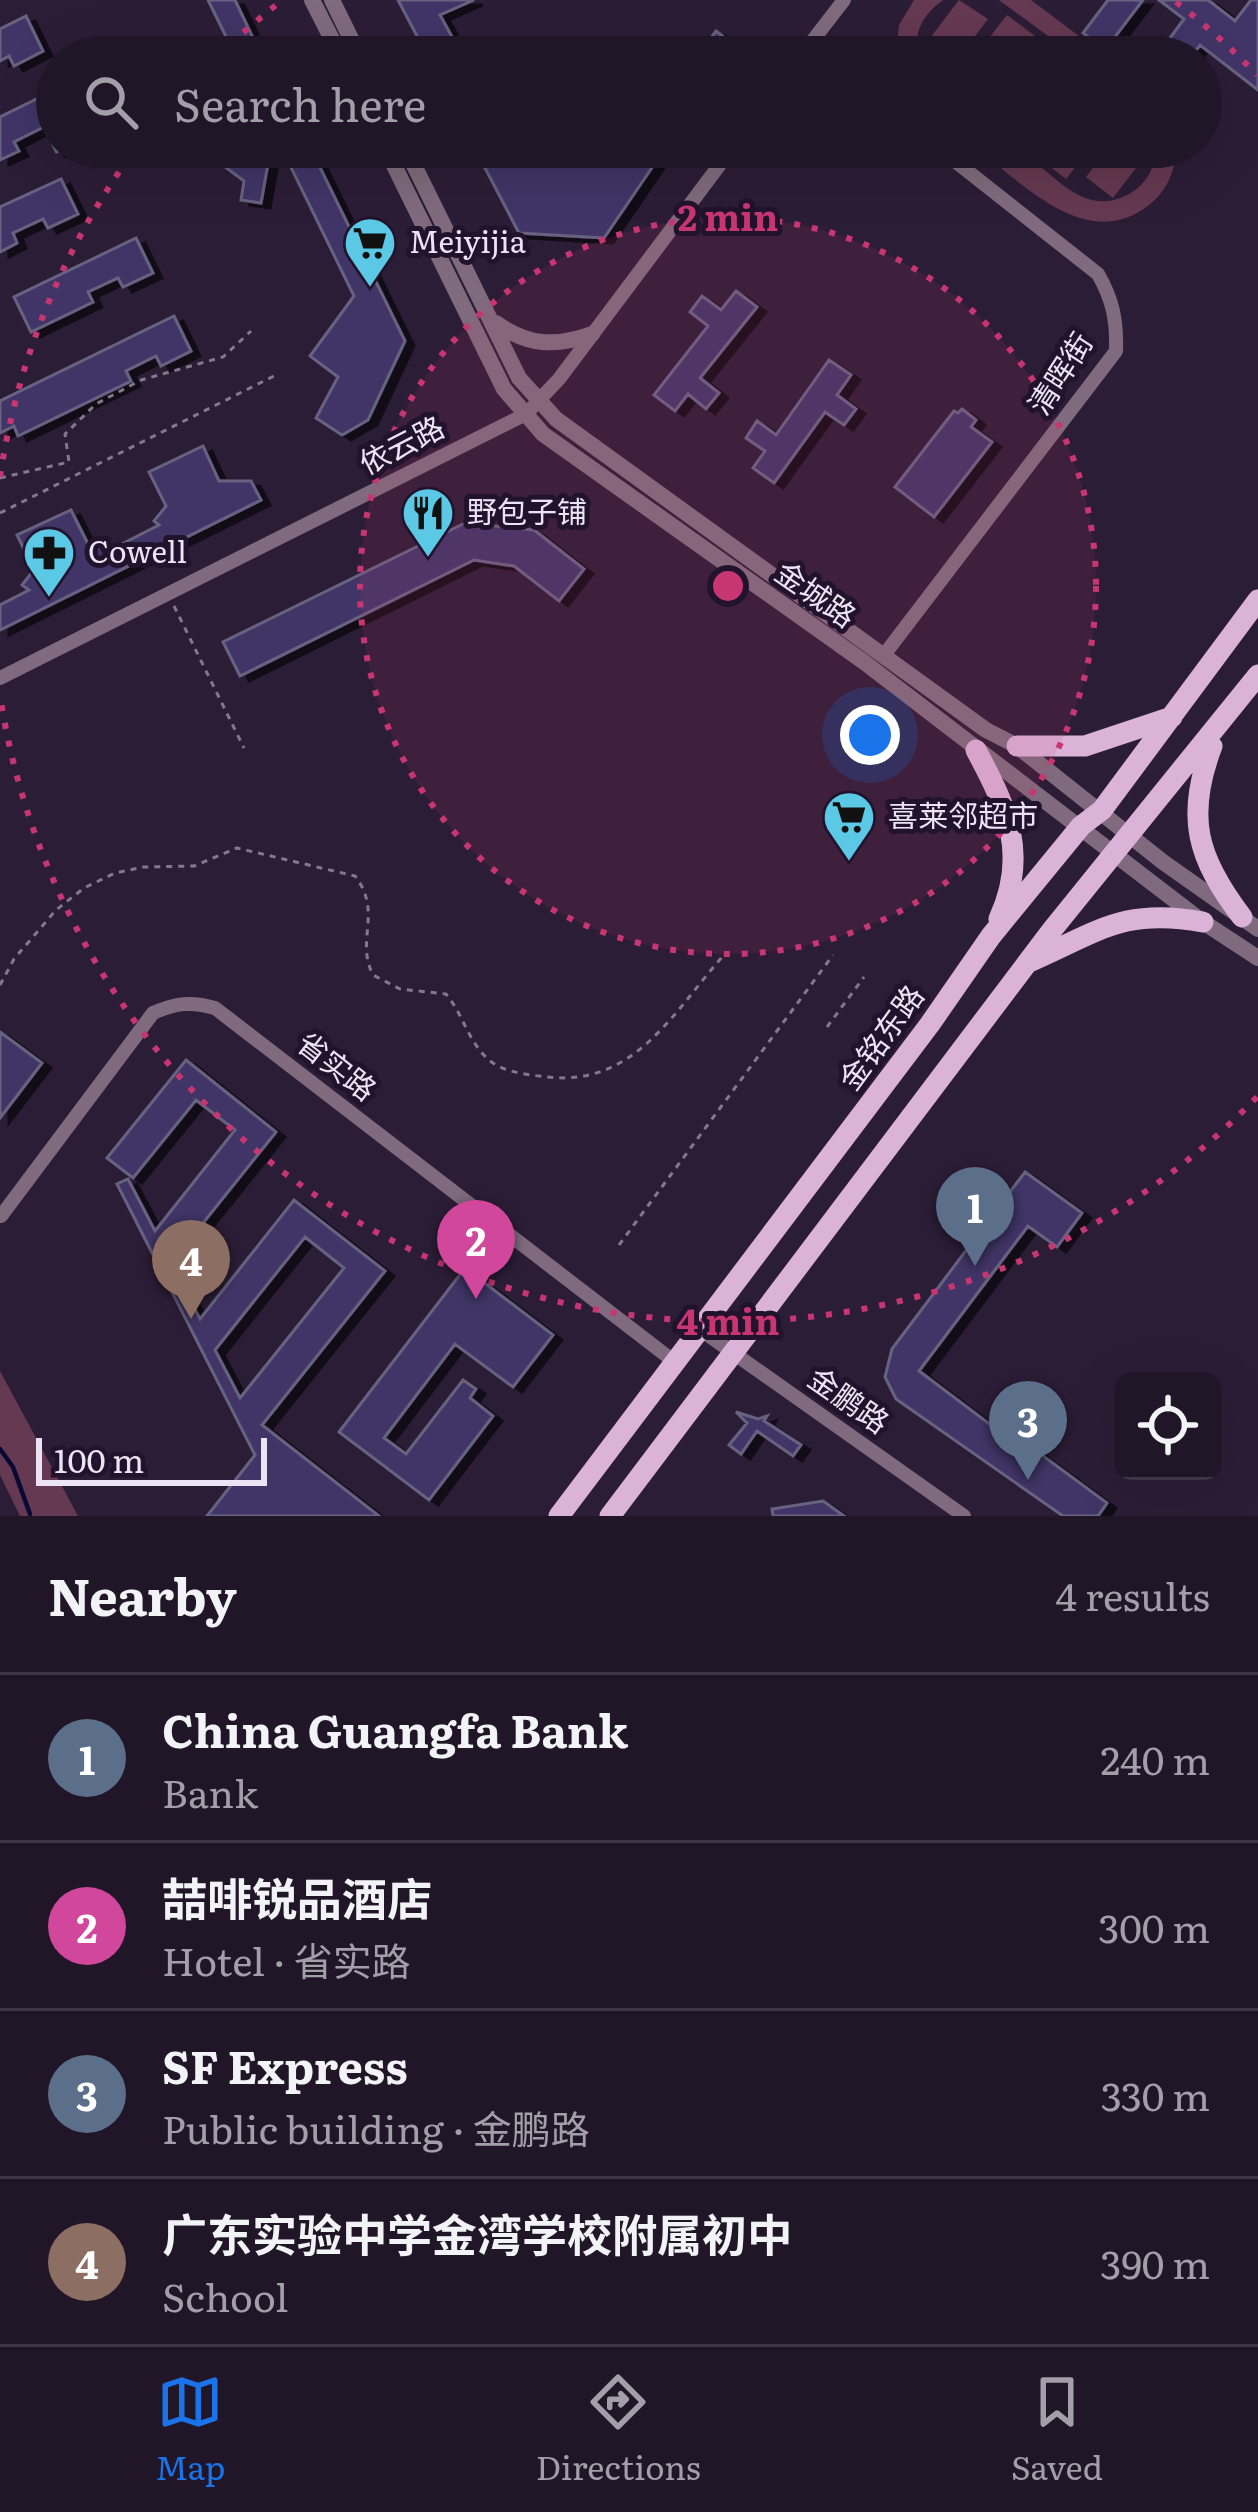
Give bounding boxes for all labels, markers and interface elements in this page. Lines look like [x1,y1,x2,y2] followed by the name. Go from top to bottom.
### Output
[36,36,1222,168] search box
[78,69,144,135] icon: search
[174,69,426,136] text: Search here
[678,189,778,242] text: 2 min
[342,215,398,289] supermarket icon: Meiyijia
[409,218,527,262] place label: Meiyijia
[1016,323,1101,422] street label: 清晖街
[351,403,451,483] street label: 依云路
[400,485,456,559] restaurant icon: 野包子铺
[467,488,587,532] place label: 野包子铺
[21,525,77,599] pharmacy icon: Cowell
[88,528,187,572] place label: Cowell
[767,549,866,636] street label: 金城路
[707,565,749,607] centre of rings
[840,705,900,765] your location
[821,789,877,863] supermarket icon: 喜莱邻超市
[888,792,1038,836] place label: 喜莱邻超市
[827,975,933,1098] street label: 金铭东路
[289,1020,387,1110] street label: 省实路
[936,1167,1014,1266] pin: 1
[437,1200,515,1299] pin: 2
[152,1220,230,1319] pin: 4
[677,1293,779,1346] text: 4 min
[800,1355,899,1442] street label: 金鹏路
[1114,1372,1222,1480] map controls
[1114,1372,1222,1480] button: locate
[989,1381,1067,1480] pin: 3
[36,1432,267,1485] scale bar
[54,1434,144,1483] text: 100 m
[48,1556,237,1632] text: Nearby
[1056,1565,1210,1623] text: 4 results
[162,1695,628,1762] text: China Guangfa Bank
[79,1729,95,1787] text: 1
[1101,1729,1210,1787] text: 240 m
[162,1762,258,1820] text: Bank
[162,1863,432,1930] text: 喆啡锐品酒店
[77,1897,97,1955] text: 2
[1098,1897,1210,1955] text: 300 m
[162,1930,410,1988] text: Hotel · 省实路
[162,2031,408,2098] text: SF Express
[76,2065,98,2123] text: 3
[1101,2065,1210,2123] text: 330 m
[162,2098,590,2156] text: Public building · 金鹏路
[162,2199,792,2266] text: 广东实验中学金湾学校附属初中
[75,2233,99,2291] text: 4
[1100,2233,1210,2291] text: 390 m
[162,2266,288,2324] text: School
[155,2369,225,2490] tab: Map
[536,2369,701,2490] tab: Directions
[1011,2369,1103,2490] tab: Saved

